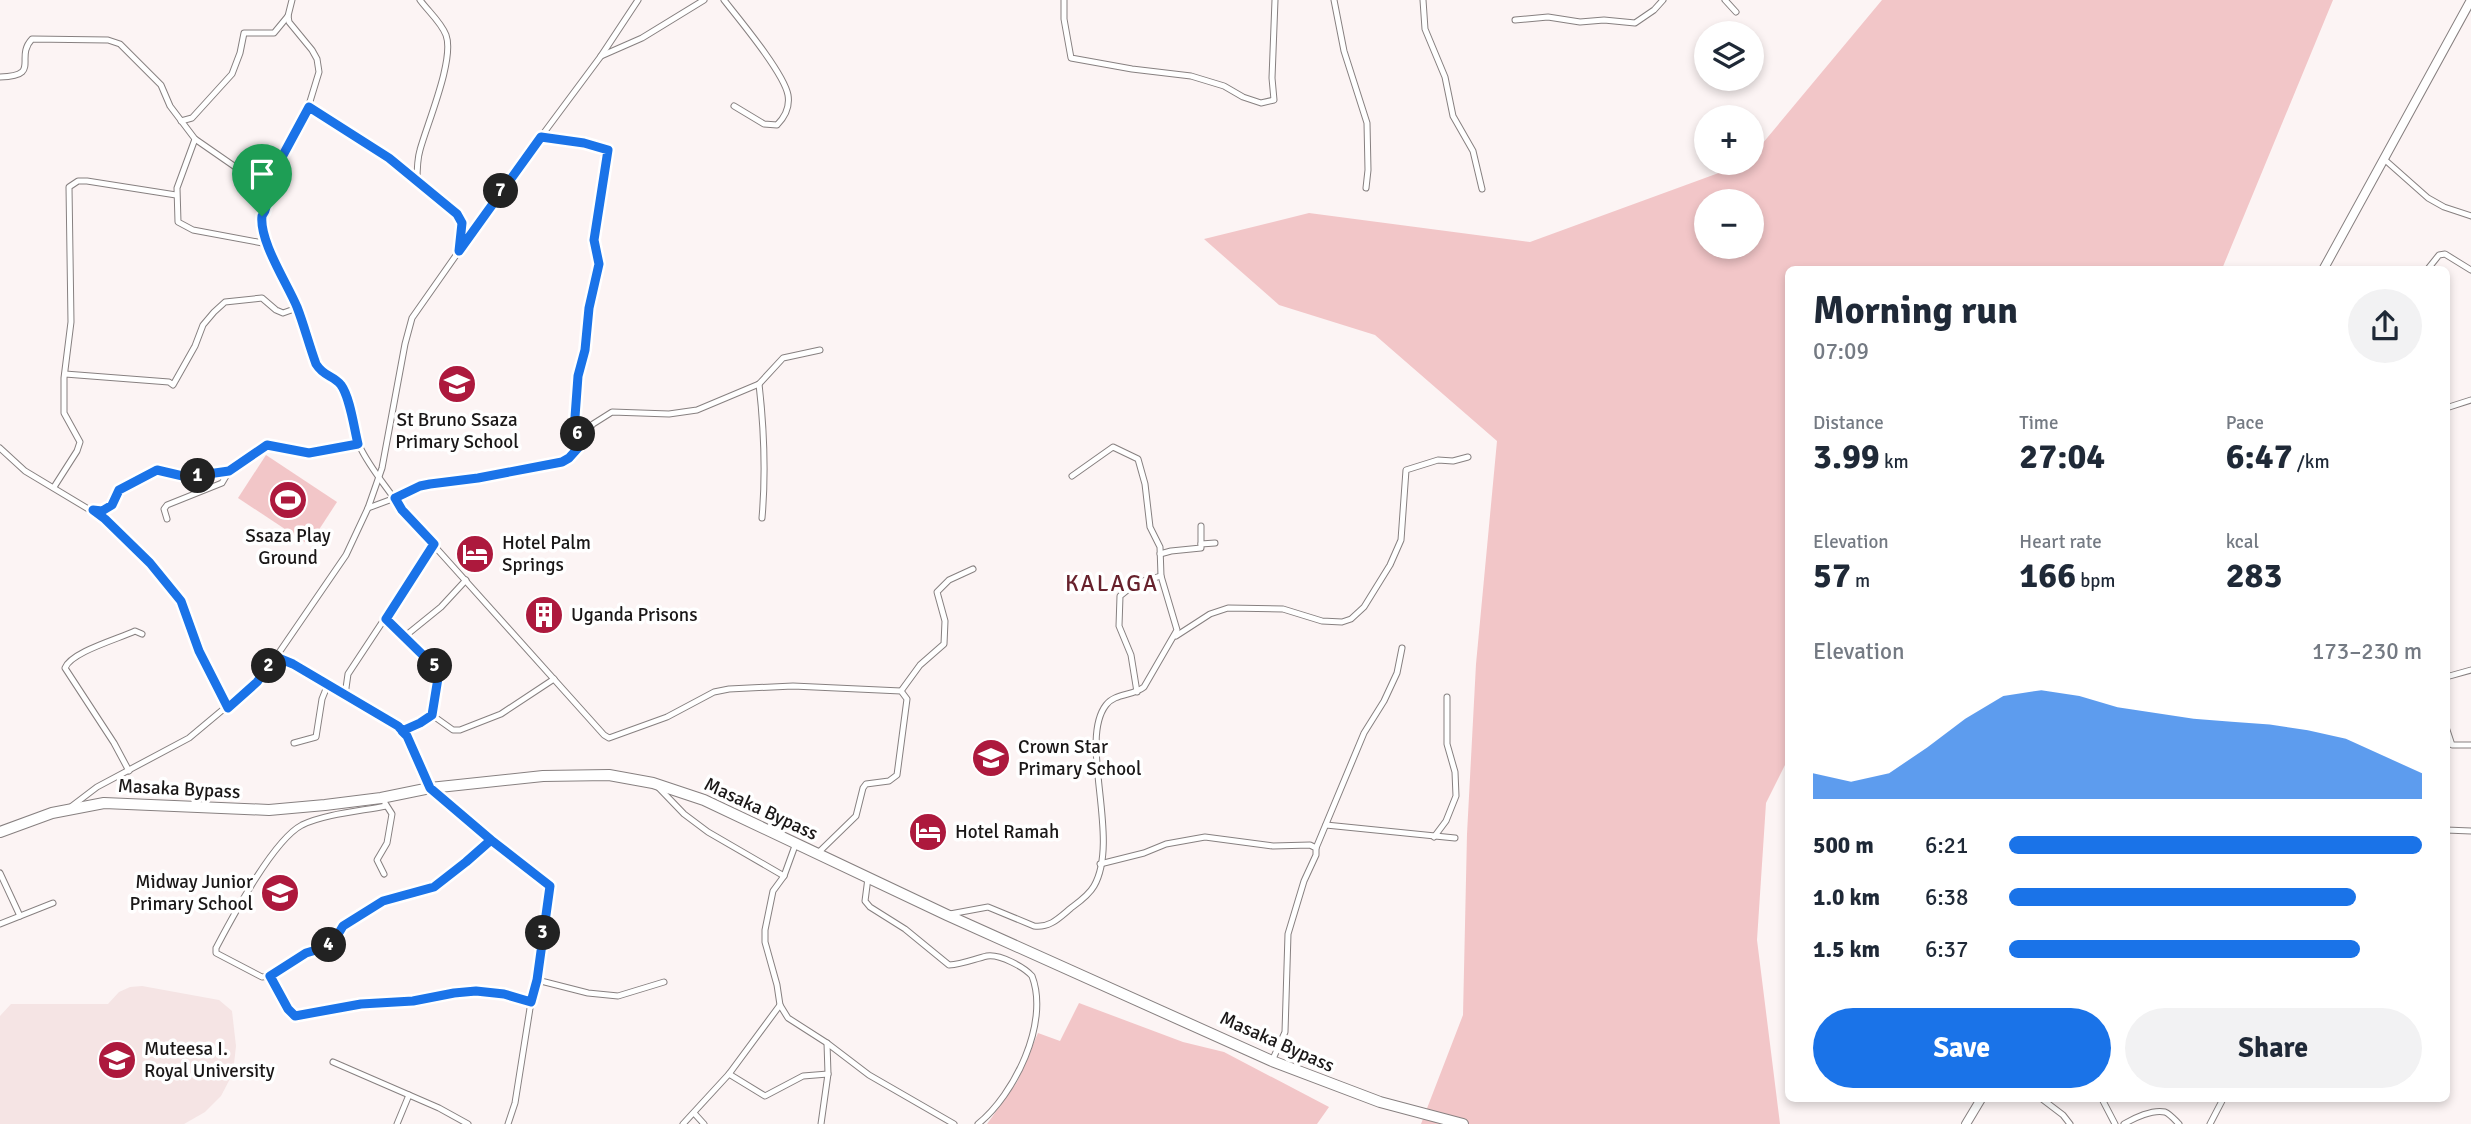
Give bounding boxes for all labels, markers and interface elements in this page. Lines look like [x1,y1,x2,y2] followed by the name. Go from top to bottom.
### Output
[1694,21,1764,259] map controls
[1694,21,1764,91] button: layers
[1694,105,1764,175] button: +
[232,144,292,216] pin
[243,155,281,193] icon: arrive
[484,174,518,208] pin: 7
[495,178,506,202] text: 7
[1694,189,1764,259] button: −
[1813,287,2018,334] text: Morning run
[2348,289,2422,363] button: share
[1813,337,1869,366] text: 07:09
[436,363,478,405] school or university icon: St Bruno Ssaza Primary School
[395,408,519,454] place label: St Bruno Ssaza Primary School
[1813,411,1884,435] text: Distance
[2019,411,2058,435] text: Time
[2226,411,2264,435] text: Pace
[560,416,596,452] pin: 6
[572,421,583,445] text: 6
[1813,435,1880,478] text: 3.99
[2019,435,2105,478] text: 27:04
[2226,435,2293,478] text: 6:47
[1880,450,1909,474] text: km
[2293,450,2330,474] text: /km
[180,458,216,494] pin: 1
[192,463,203,487] text: 1
[267,479,309,521] sports icon: Ssaza Play Ground
[245,524,331,570] place label: Ssaza Play Ground
[1813,530,1889,554] text: Elevation
[2019,530,2102,554] text: Heart rate
[2226,530,2259,554] text: kcal
[502,531,591,577] place label: Hotel Palm Springs
[454,533,496,575] hotel icon: Hotel Palm Springs
[1813,554,1851,597] text: 57
[2019,554,2076,597] text: 166
[2226,554,2282,597] text: 283
[1065,569,1159,598] district label: KALAGA
[1851,569,1870,593] text: m
[2076,569,2115,593] text: bpm
[523,594,565,636] building icon: Uganda Prisons
[571,603,697,627] place label: Uganda Prisons
[1813,637,1905,666] text: Elevation
[2312,637,2422,666] text: 173–230 m
[252,648,286,684] pin: 2
[418,648,452,684] pin: 5
[263,653,274,677] text: 2
[429,653,440,677] text: 5
[1018,735,1141,781] place label: Crown Star Primary School
[970,737,1012,779] school or university icon: Crown Star Primary School
[700,772,822,846] street label: Masaka Bypass
[117,774,241,804] street label: Masaka Bypass
[907,811,949,853] hotel icon: Hotel Ramah
[955,820,1059,844] place label: Hotel Ramah
[1813,831,1874,860] text: 500 m
[1925,831,1968,860] text: 6:21
[130,870,253,916] place label: Midway Junior Primary School
[259,872,301,914] school or university icon: Midway Junior Primary School
[1813,883,1880,912] text: 1.0 km
[1925,883,1968,912] text: 6:38
[526,916,560,950] pin: 3
[537,920,548,944] text: 3
[312,928,346,962] pin: 4
[323,932,334,956] text: 4
[1813,935,1880,964] text: 1.5 km
[1925,935,1968,964] text: 6:37
[1216,1006,1338,1078] street label: Masaka Bypass
[1813,1008,2111,1088] button: Save
[2125,1008,2422,1088] button: Share
[144,1037,275,1083] place label: Muteesa I. Royal University
[96,1039,138,1081] school or university icon: Muteesa I. Royal University

